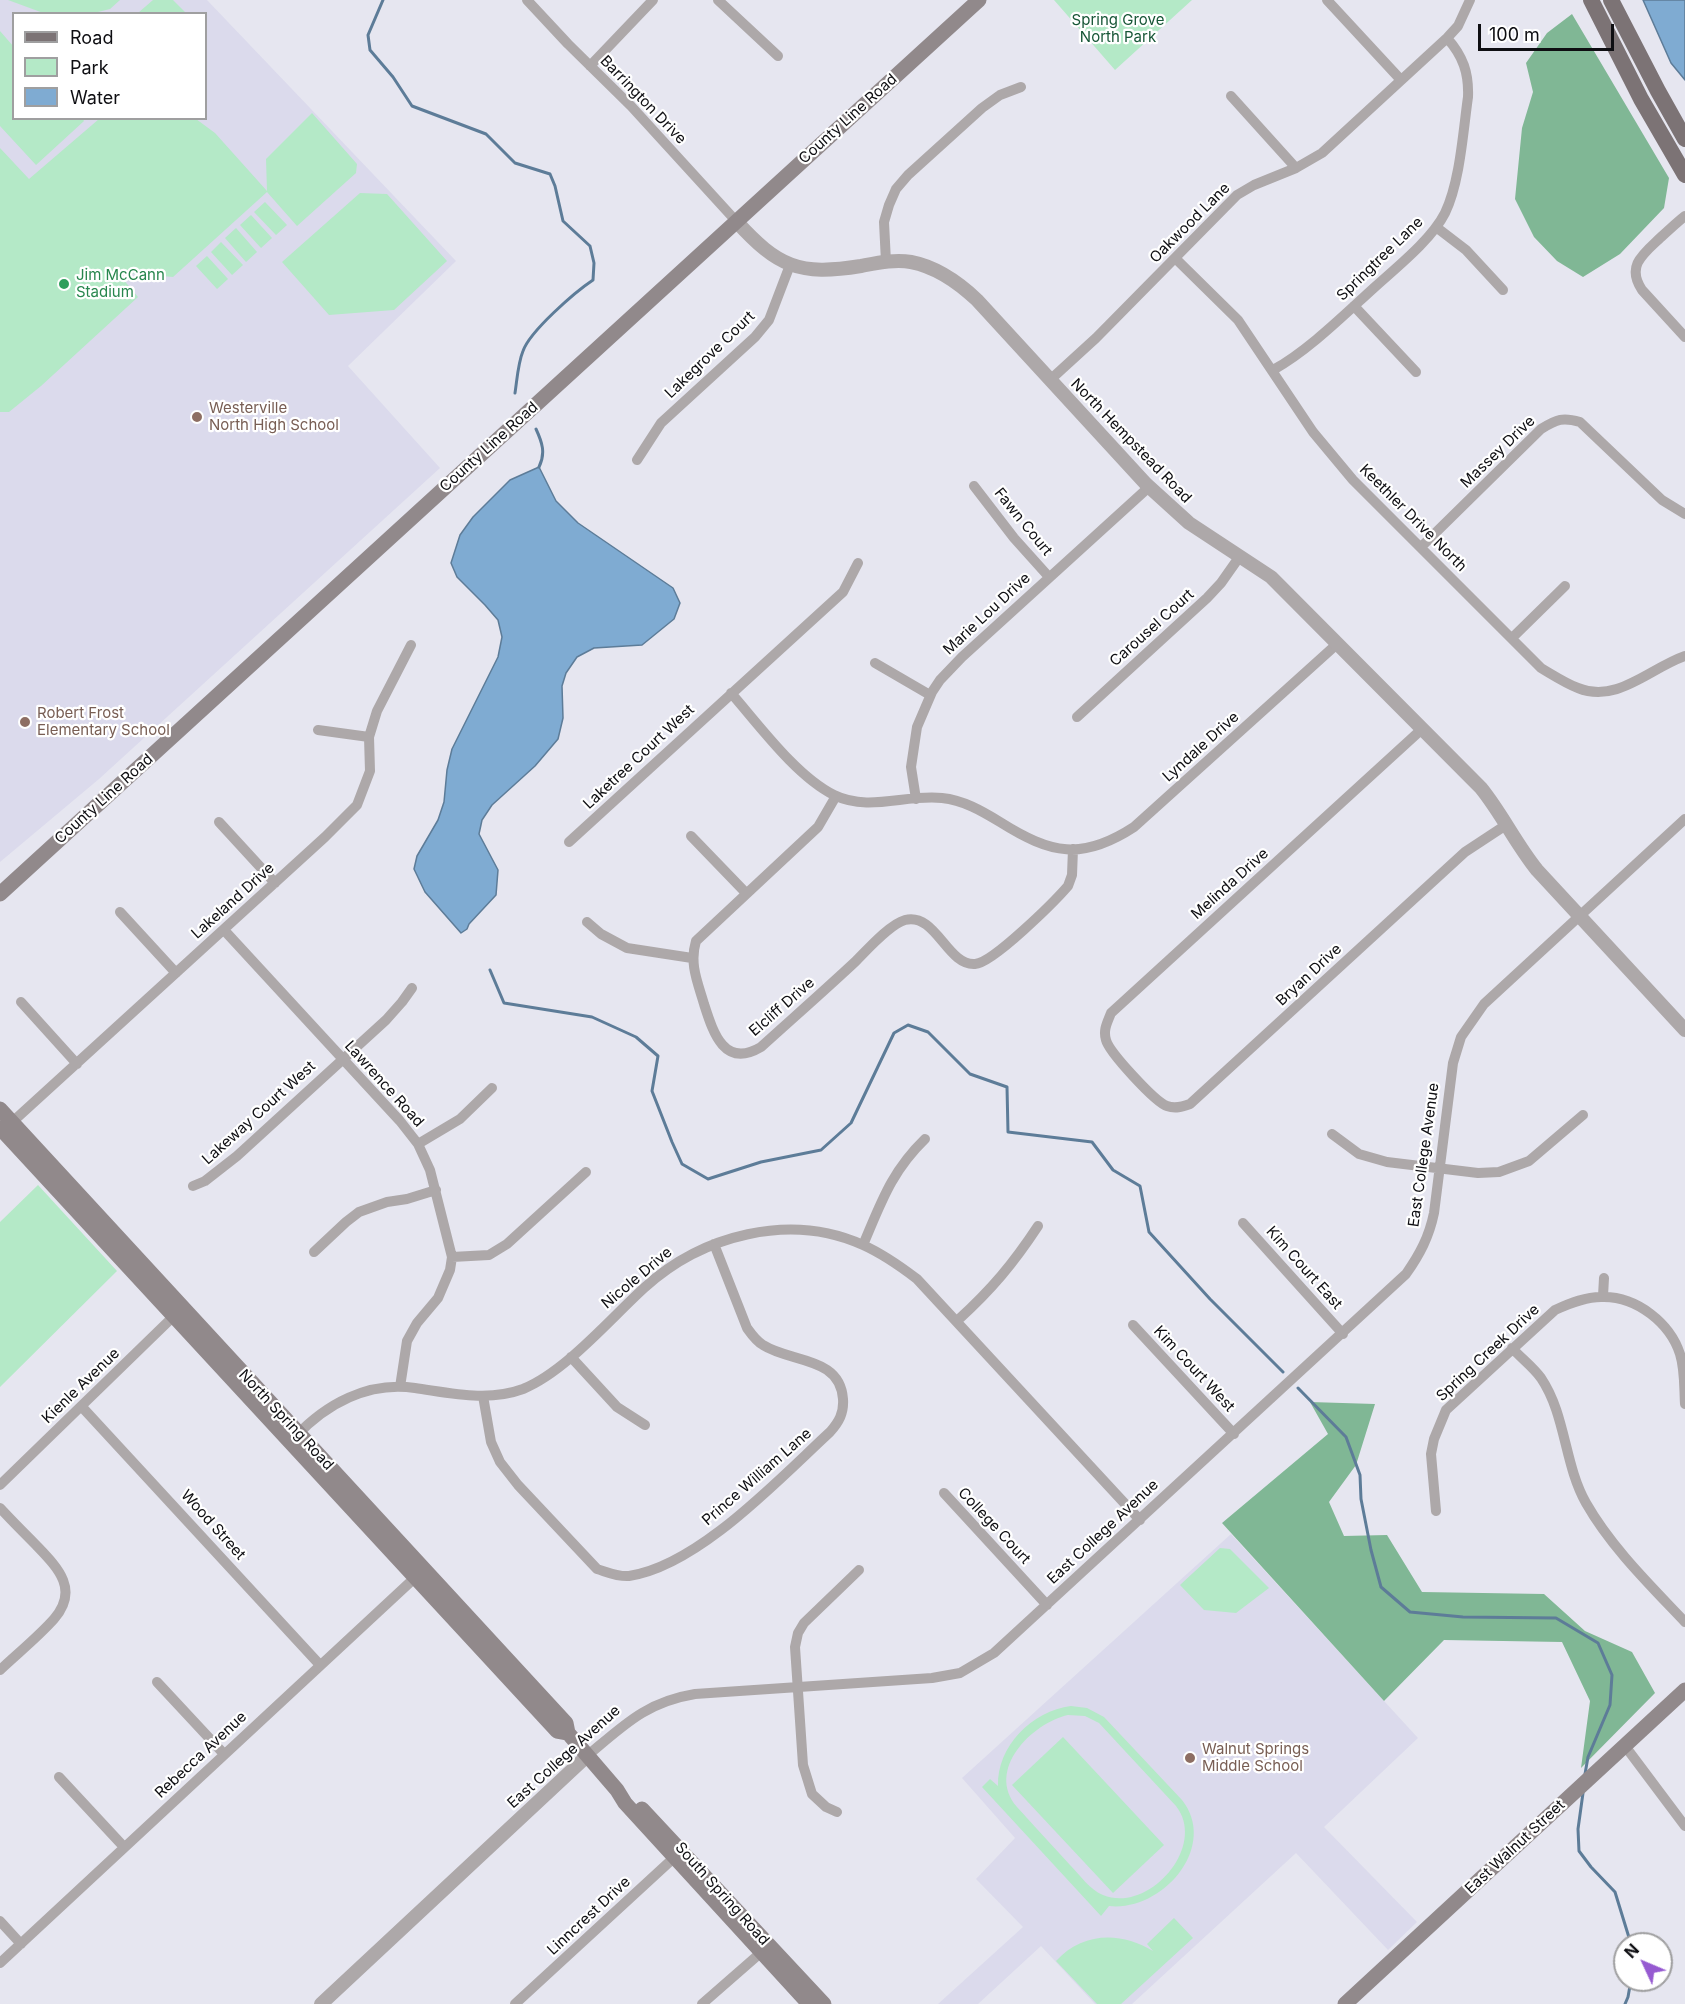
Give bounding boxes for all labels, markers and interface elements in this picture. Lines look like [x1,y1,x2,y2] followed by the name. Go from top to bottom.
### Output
[1072,11,1164,46] park label: Spring Grove North Park
[12,12,207,120] legend
[1481,12,1618,50] scale bar
[1489,24,1540,45] text: 100 m
[70,27,113,48] text: Road
[596,52,690,148] street label: Barrington Drive
[70,57,109,78] text: Park
[795,70,901,168] street label: County Line Road
[70,87,120,108] text: Water
[1146,179,1234,267] street label: Oakwood Lane
[1333,213,1427,305] street label: Springtree Lane
[76,266,165,301] place label: Jim McCann Stadium
[57,277,71,291] marker: Jim McCann Stadium
[661,308,759,402] street label: Lakegrove Court
[1067,375,1195,507] street label: North Hempstead Road
[436,398,542,496] street label: County Line Road
[209,399,339,434] place label: Westerville North High School
[190,410,204,424] marker: Westerville North High School
[1457,412,1539,492] street label: Massey Drive
[1356,461,1470,575] street label: Keethler Drive North
[990,485,1056,559] street label: Fawn Court
[940,569,1034,659] street label: Marie Lou Drive
[1106,586,1198,670] street label: Carousel Court
[580,701,698,813] street label: Laketree Court West
[37,704,170,739] place label: Robert Frost Elementary School
[1159,708,1243,786] street label: Lyndale Drive
[18,715,32,729] marker: Robert Frost Elementary School
[51,750,157,848] street label: County Line Road
[1188,845,1272,923] street label: Melinda Drive
[188,859,278,943] street label: Lakeland Drive
[1273,940,1345,1010] street label: Bryan Drive
[746,974,818,1040] street label: Elcliff Drive
[341,1037,427,1131] street label: Lawrence Road
[199,1058,319,1168] street label: Lakeway Court West
[1405,1082,1443,1228] street label: East College Avenue
[1262,1223,1346,1313] street label: Kim Court East
[598,1243,676,1313] street label: Nicole Drive
[1433,1301,1543,1405] street label: Spring Creek Drive
[1150,1322,1238,1416] street label: Kim Court West
[38,1345,124,1427] street label: Kienle Avenue
[235,1366,337,1474] street label: North Spring Road
[699,1425,815,1529] street label: Prince William Lane
[1044,1476,1162,1588] street label: East College Avenue
[954,1484,1034,1568] street label: College Court
[177,1486,249,1564] street label: Wood Street
[504,1702,624,1812] street label: East College Avenue
[151,1708,251,1802] street label: Rebecca Avenue
[1202,1740,1309,1775] place label: Walnut Springs Middle School
[1183,1751,1197,1765] marker: Walnut Springs Middle School
[1461,1796,1569,1898] street label: East Walnut Street
[671,1839,773,1949] street label: South Spring Road
[544,1873,634,1959] street label: Linncrest Drive
[1613,1932,1673,1992] north arrow
[1620,1940,1643,1962] text: N

